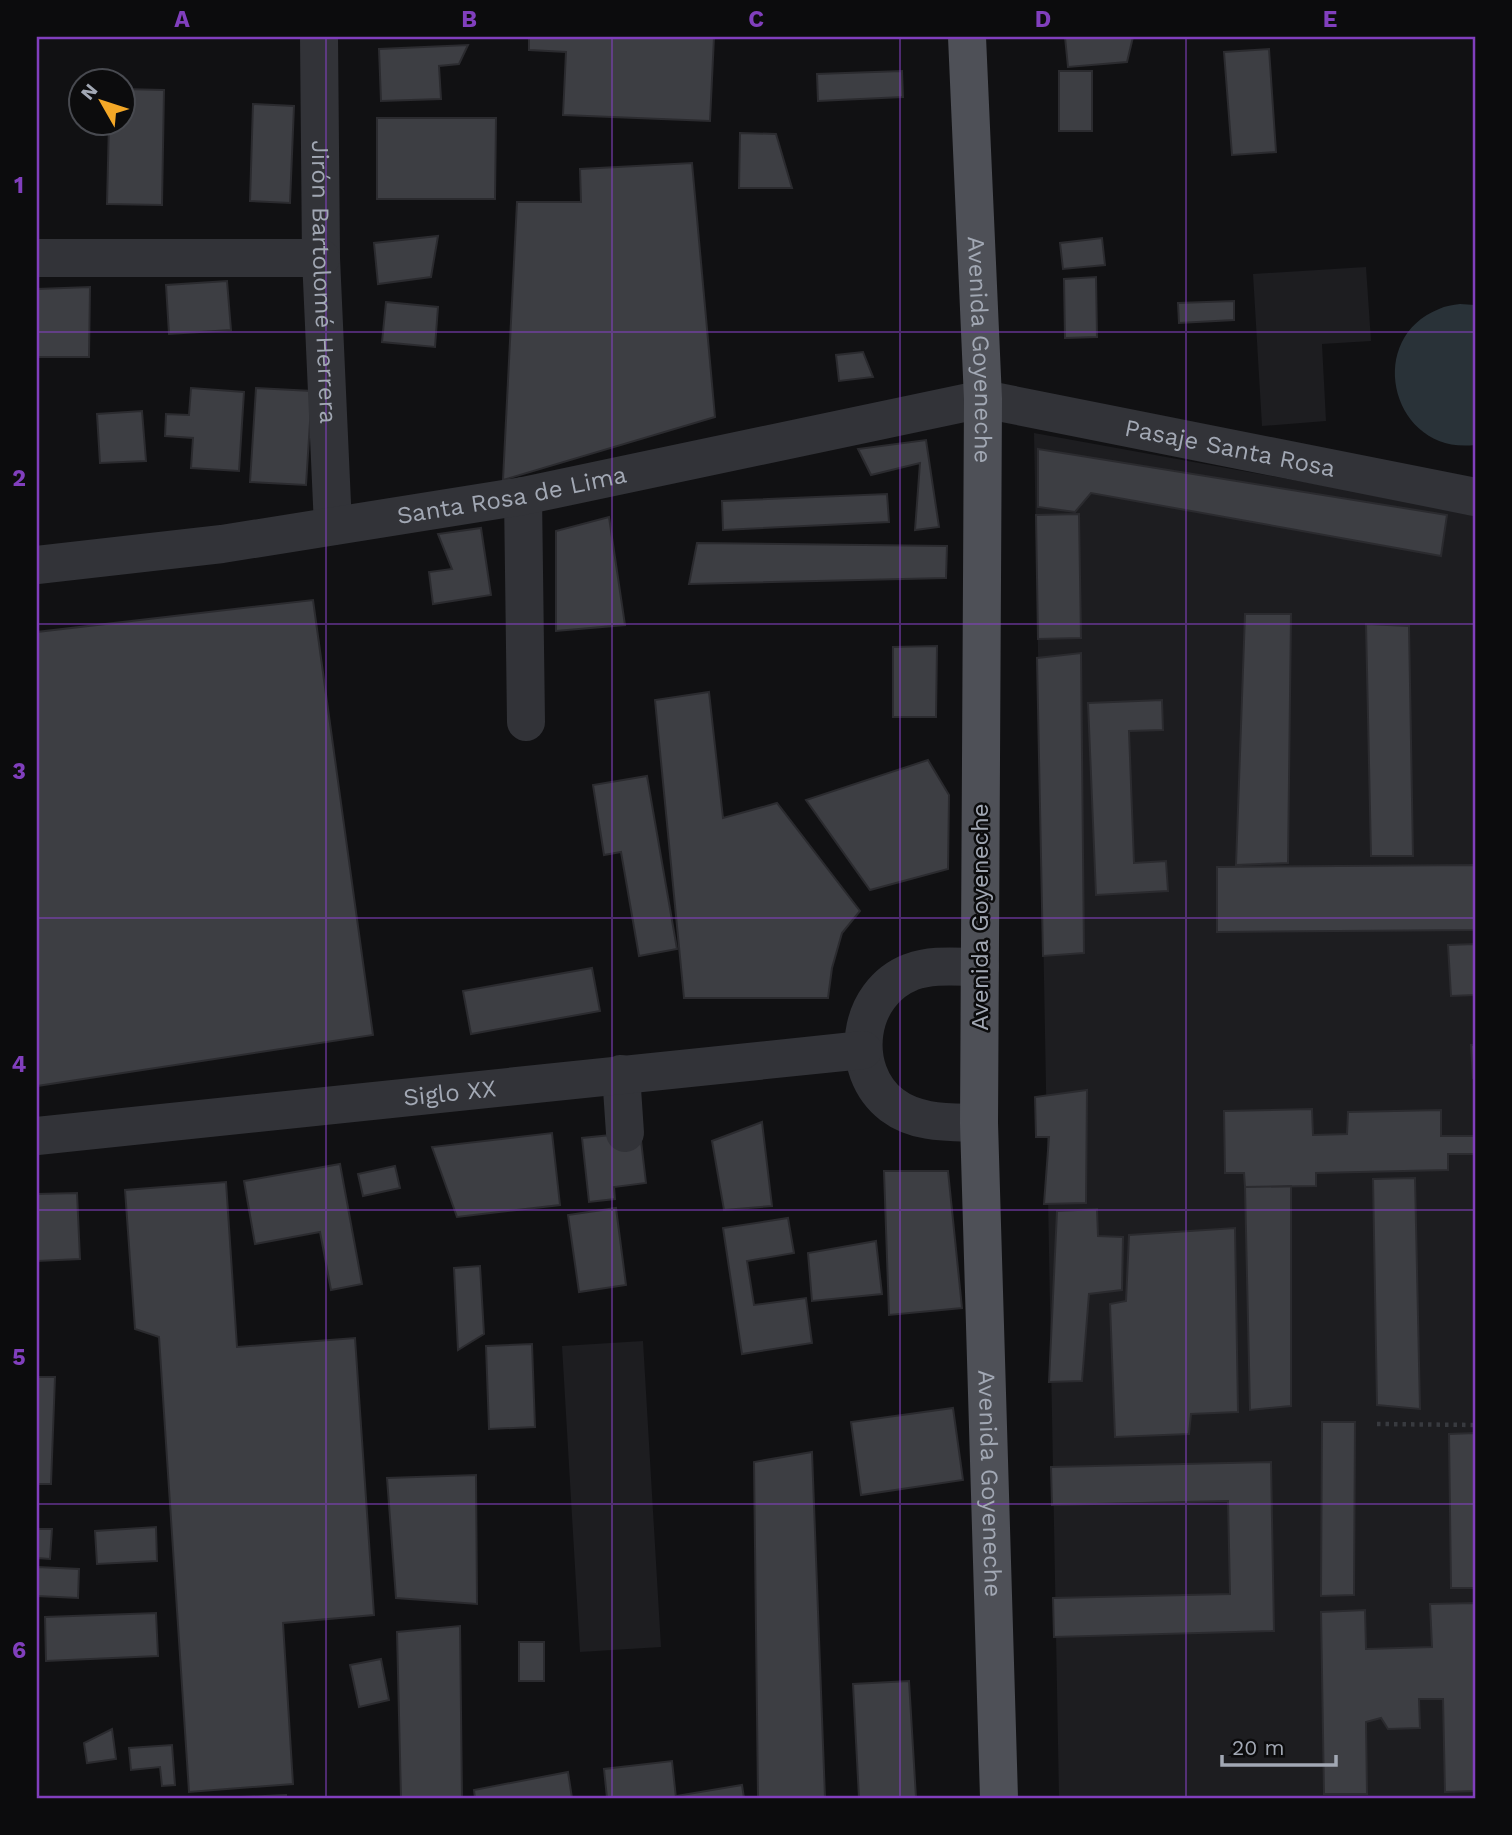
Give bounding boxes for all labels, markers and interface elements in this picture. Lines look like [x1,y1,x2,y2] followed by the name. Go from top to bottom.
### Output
[174,6,190,33] text: A
[461,6,477,33] text: B
[748,6,764,33] text: C
[1035,6,1051,33] text: D
[1323,6,1337,33] text: E
[66,66,136,136] north arrow
[76,79,103,104] text: N
[306,140,342,424] street label: Jirón Bartolomé Herrera
[14,172,24,199] text: 1
[962,235,997,463] street label: Avenida Goyeneche
[1122,414,1338,483] street label: Pasaje Santa Rosa
[395,461,629,530] street label: Santa Rosa de Lima
[12,465,26,492] text: 2
[12,758,26,785] text: 3
[966,803,994,1031] street label: Avenida Goyeneche
[12,1051,27,1078] text: 4
[402,1074,497,1112] street label: Siglo XX
[12,1344,26,1371] text: 5
[972,1369,1007,1598] street label: Avenida Goyeneche
[12,1637,26,1664] text: 6
[1222,1723,1335,1767] scale bar
[1232,1735,1284,1760] text: 20 m

